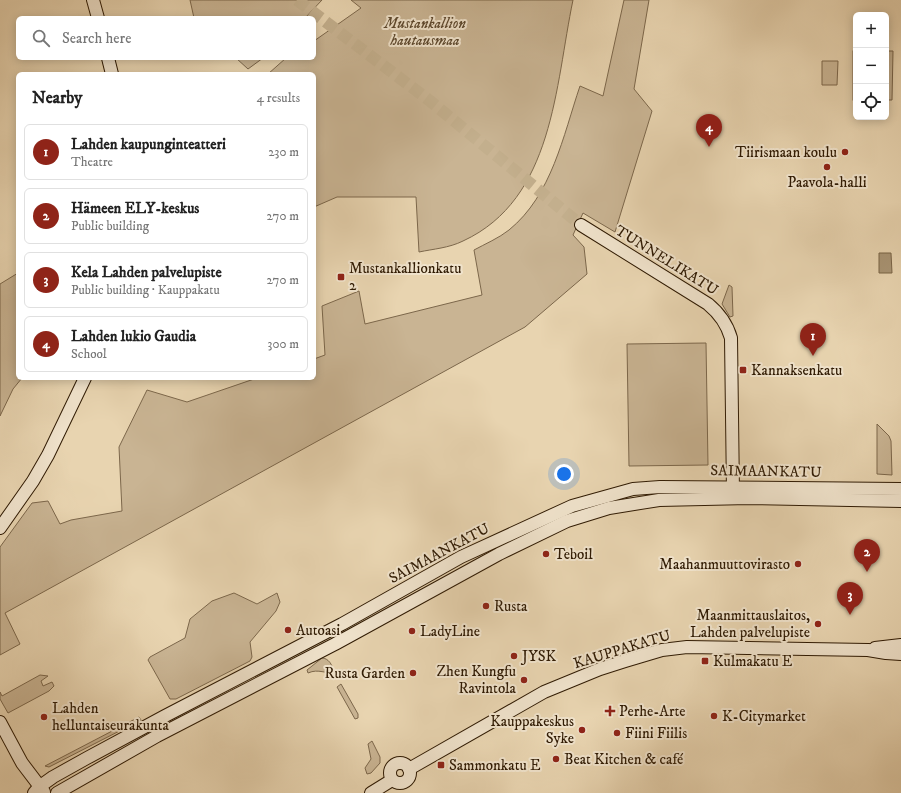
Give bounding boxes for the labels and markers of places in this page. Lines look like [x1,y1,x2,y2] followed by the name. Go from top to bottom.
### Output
[696,114,722,147] pin: 4
[735,143,837,162] place label: Tiirismaan koulu
[840,147,850,157] marker: Tiirismaan koulu
[822,162,832,172] marker: Paavola-halli
[787,173,867,192] place label: Paavola-halli
[349,259,461,295] place label: Mustankallionkatu 2
[336,272,346,282] marker: Mustankallionkatu 2
[800,323,826,356] pin: 1
[751,361,842,380] place label: Kannaksenkatu
[738,365,748,375] marker: Kannaksenkatu
[854,539,880,572] pin: 2
[554,545,593,564] place label: Teboil
[541,549,551,559] marker: Teboil
[659,555,790,574] place label: Maahanmuuttovirasto
[793,559,803,569] marker: Maahanmuuttovirasto
[837,582,863,615] pin: 3
[494,597,528,616] place label: Rusta
[481,601,491,611] marker: Rusta
[690,606,810,642] place label: Maanmittauslaitos, Lahden palvelupiste
[813,619,823,629] marker: Maanmittauslaitos, Lahden palvelupiste
[296,621,340,640] place label: Autoasi
[420,622,480,641] place label: LadyLine
[283,625,293,635] marker: Autoasi
[407,626,417,636] marker: LadyLine
[520,647,557,666] place label: JYSK
[509,651,519,661] marker: JYSK
[713,652,793,671] place label: Kulmakatu E
[700,656,710,666] marker: Kulmakatu E
[436,662,517,698] place label: Zhen Kungfu Ravintola
[324,664,405,683] place label: Rusta Garden
[408,668,418,678] marker: Rusta Garden
[519,675,529,685] marker: Zhen Kungfu Ravintola
[52,699,170,735] place label: Lahden helluntaiseurakunta
[619,702,686,721] place label: Perhe-Arte
[604,705,616,717] marker: Perhe-Arte
[722,707,806,726] place label: K-Citymarket
[709,711,719,721] marker: K-Citymarket
[39,712,49,722] marker: Lahden helluntaiseurakunta
[490,712,574,748] place label: Kauppakeskus Syke
[625,724,687,743] place label: Fiini Fiilis
[577,725,587,735] marker: Kauppakeskus Syke
[612,728,622,738] marker: Fiini Fiilis
[564,750,684,769] place label: Beat Kitchen & café
[551,754,561,764] marker: Beat Kitchen & café
[449,756,541,775] place label: Sammonkatu E
[436,760,446,770] marker: Sammonkatu E

